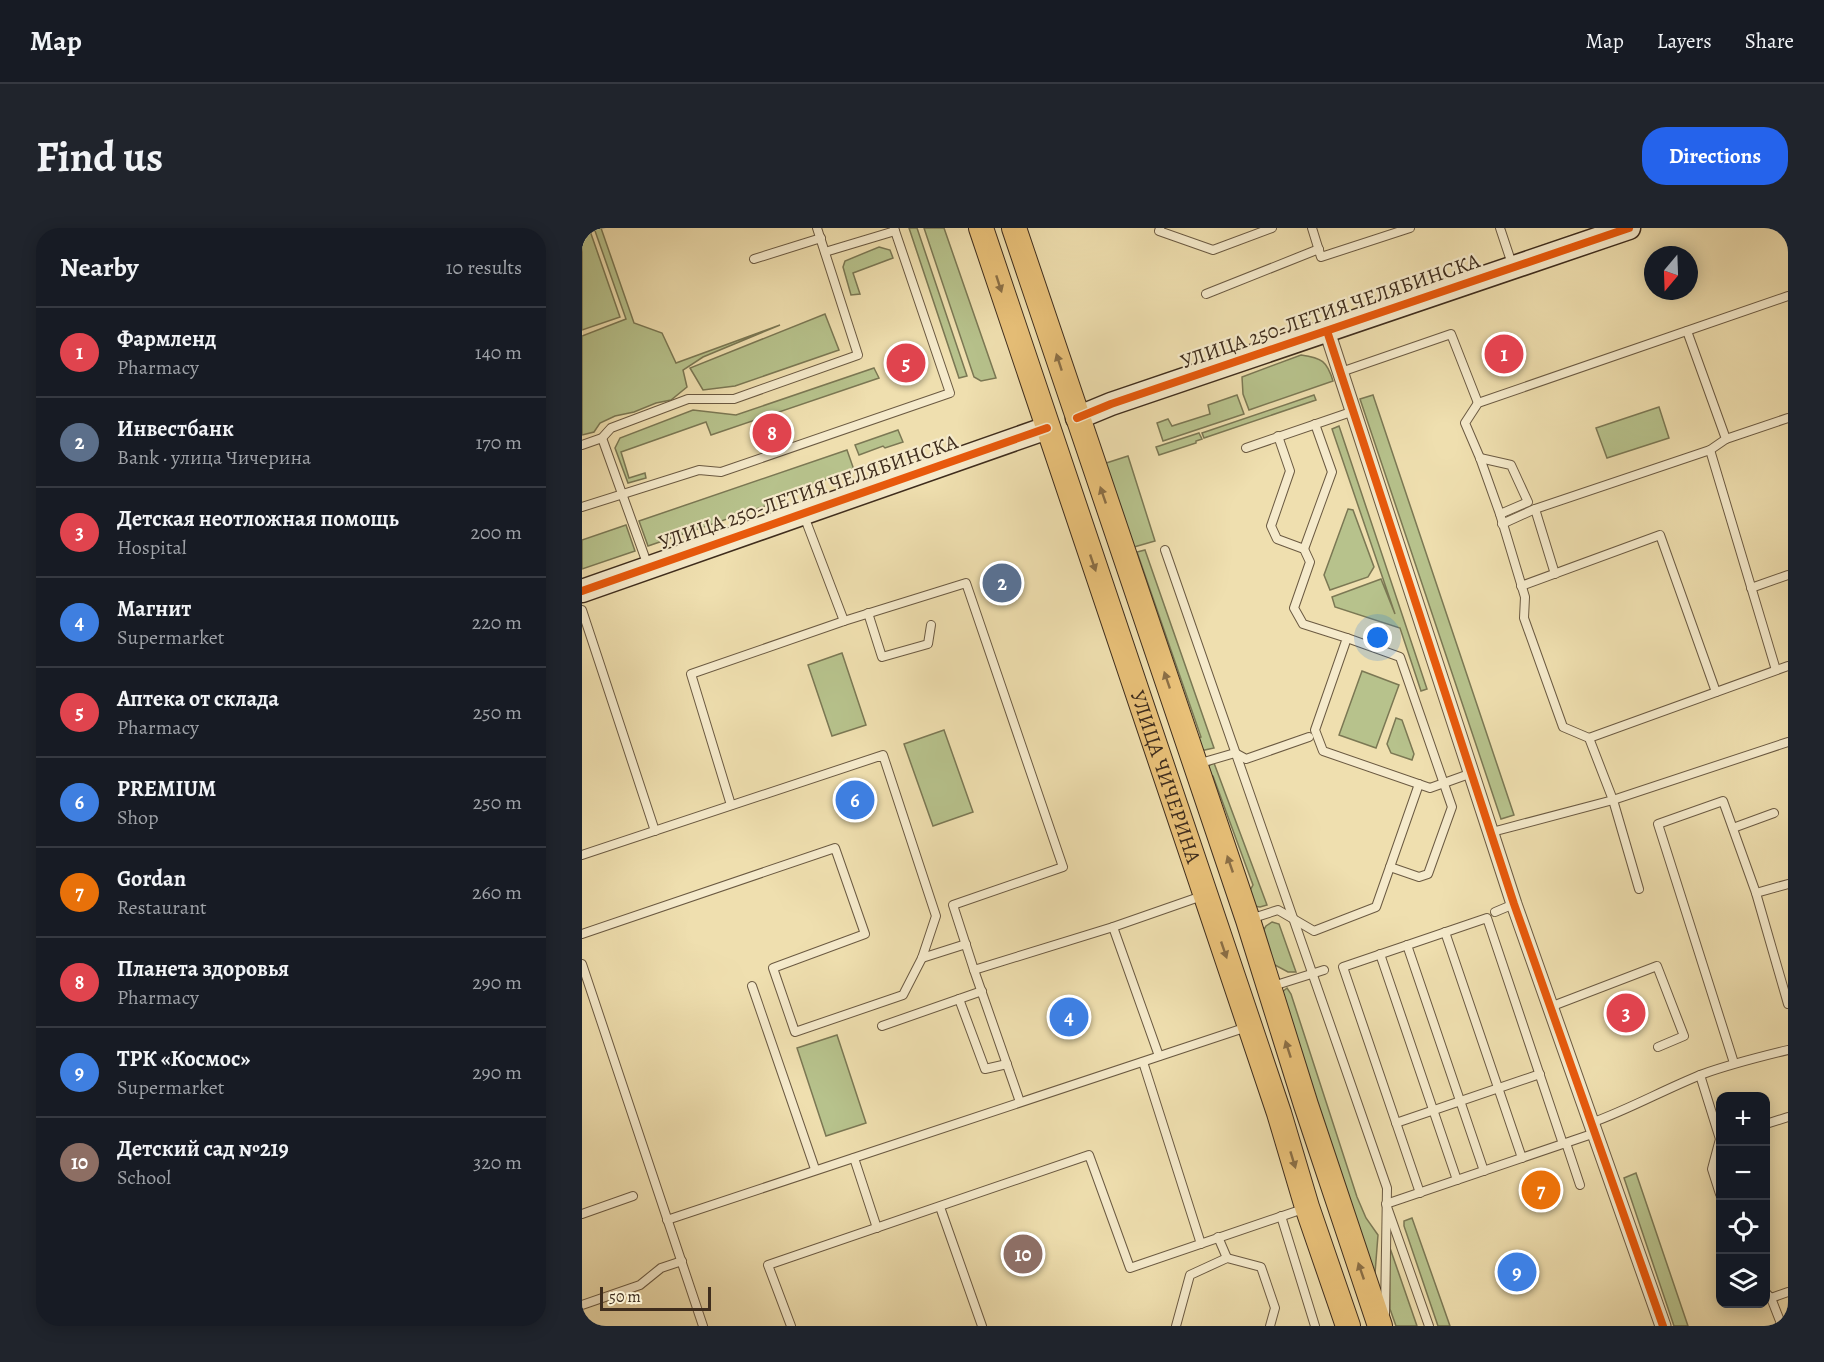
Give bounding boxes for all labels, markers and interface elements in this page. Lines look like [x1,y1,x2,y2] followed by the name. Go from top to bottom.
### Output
[30,22,82,60] text: Map
[1585,27,1624,55] text: Map
[1657,27,1712,55] text: Layers
[1745,27,1794,55] text: Share
[1642,127,1788,185] button: Directions
[36,128,163,185] text: Find us
[1177,246,1484,375] street label: УЛИЦА 250-ЛЕТИЯ ЧЕЛЯБИНСКА
[1644,246,1698,300] north arrow
[60,250,139,285] text: Nearby
[446,254,522,281] text: 10 results
[995,275,1004,293] one-way arrow
[117,324,216,354] text: Фармленд
[1484,332,1524,376] pin: 1
[76,339,83,366] text: 1
[475,339,522,366] text: 140 m
[886,340,926,386] pin: 5
[1053,353,1063,371] one-way arrow
[117,354,199,381] text: Pharmacy
[752,410,792,456] pin: 8
[117,414,234,444] text: Инвестбанк
[655,427,962,556] street label: УЛИЦА 250-ЛЕТИЯ ЧЕЛЯБИНСКА
[75,429,84,456] text: 2
[476,429,522,456] text: 170 m
[117,444,311,471] text: Bank · улица Чичерина
[1098,486,1108,504] one-way arrow
[117,504,399,534] text: Детская неотложная помощь
[75,519,84,546] text: 3
[471,519,522,546] text: 200 m
[117,534,187,561] text: Hospital
[1088,554,1098,572] one-way arrow
[982,560,1022,606] pin: 2
[117,594,191,624] text: Магнит
[75,609,84,636] text: 4
[472,609,522,636] text: 220 m
[1363,623,1392,652] your location
[117,624,224,651] text: Supermarket
[1161,671,1171,689] one-way arrow
[117,684,279,714] text: Аптека от склада
[1124,687,1208,868] street label: УЛИЦА ЧИЧЕРИНА
[75,699,84,726] text: 5
[473,699,522,726] text: 250 m
[117,714,199,741] text: Pharmacy
[117,774,216,804] text: PREMIUM
[836,778,874,822] pin: 6
[75,789,84,816] text: 6
[473,789,522,816] text: 250 m
[117,804,159,831] text: Shop
[1224,855,1234,873] one-way arrow
[117,864,186,894] text: Gordan
[75,879,84,906] text: 7
[472,879,522,906] text: 260 m
[117,894,207,921] text: Restaurant
[1220,941,1229,959] one-way arrow
[117,954,289,984] text: Планета здоровья
[75,969,84,996] text: 8
[472,969,522,996] text: 290 m
[117,984,199,1011] text: Pharmacy
[1606,990,1646,1036] pin: 3
[1050,994,1088,1040] pin: 4
[1283,1040,1292,1058] one-way arrow
[117,1044,250,1074] text: ТРК «Космос»
[75,1059,84,1086] text: 9
[472,1059,522,1086] text: 290 m
[117,1074,224,1101] text: Supermarket
[1716,1092,1770,1308] map controls
[1716,1092,1770,1146] button: +
[117,1134,289,1164] text: Детский сад №219
[1716,1146,1770,1200] button: −
[71,1149,88,1176] text: 10
[473,1149,522,1176] text: 320 m
[1289,1151,1298,1169] one-way arrow
[117,1164,171,1191] text: School
[1522,1168,1560,1212] pin: 7
[1716,1200,1770,1254] button: locate
[1004,1232,1042,1276] pin: 10
[1498,1250,1536,1294] pin: 9
[1716,1254,1770,1308] button: layers
[1356,1261,1366,1279] one-way arrow
[600,1284,711,1312] scale bar
[609,1286,641,1308] text: 50 m

